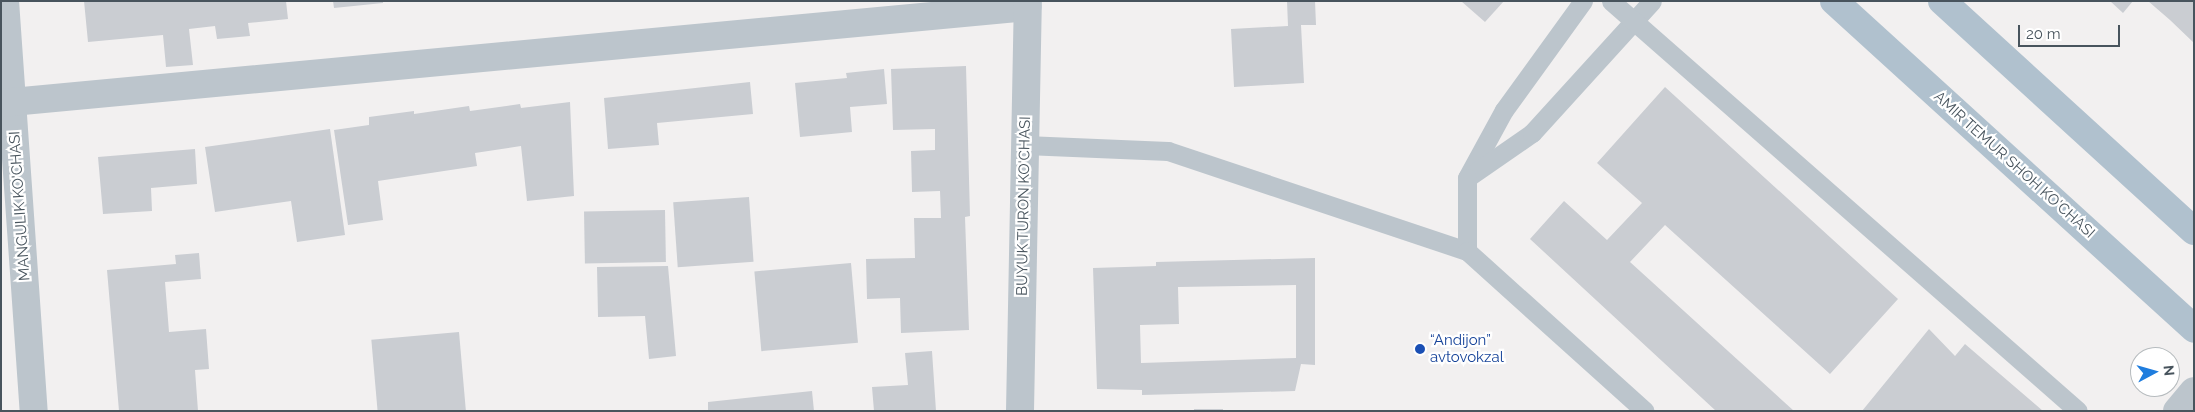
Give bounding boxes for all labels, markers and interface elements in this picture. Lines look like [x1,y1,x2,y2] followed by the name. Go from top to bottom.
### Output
[2020,15,2122,47] scale bar
[2026,25,2061,43] text: 20 m
[1930,88,2098,242] street label: AMIR TEMUR SHOH KO'CHASI
[1013,116,1035,296] street label: BUYUK TURON KO'CHASI
[6,130,34,282] street label: MANGULIK KO'CHASI
[1430,331,1504,366] place label: “Andijon” avtovokzal
[1414,343,1426,355] marker: “Andijon” avtovokzal
[2130,347,2180,397] north arrow
[2160,364,2177,377] text: N

